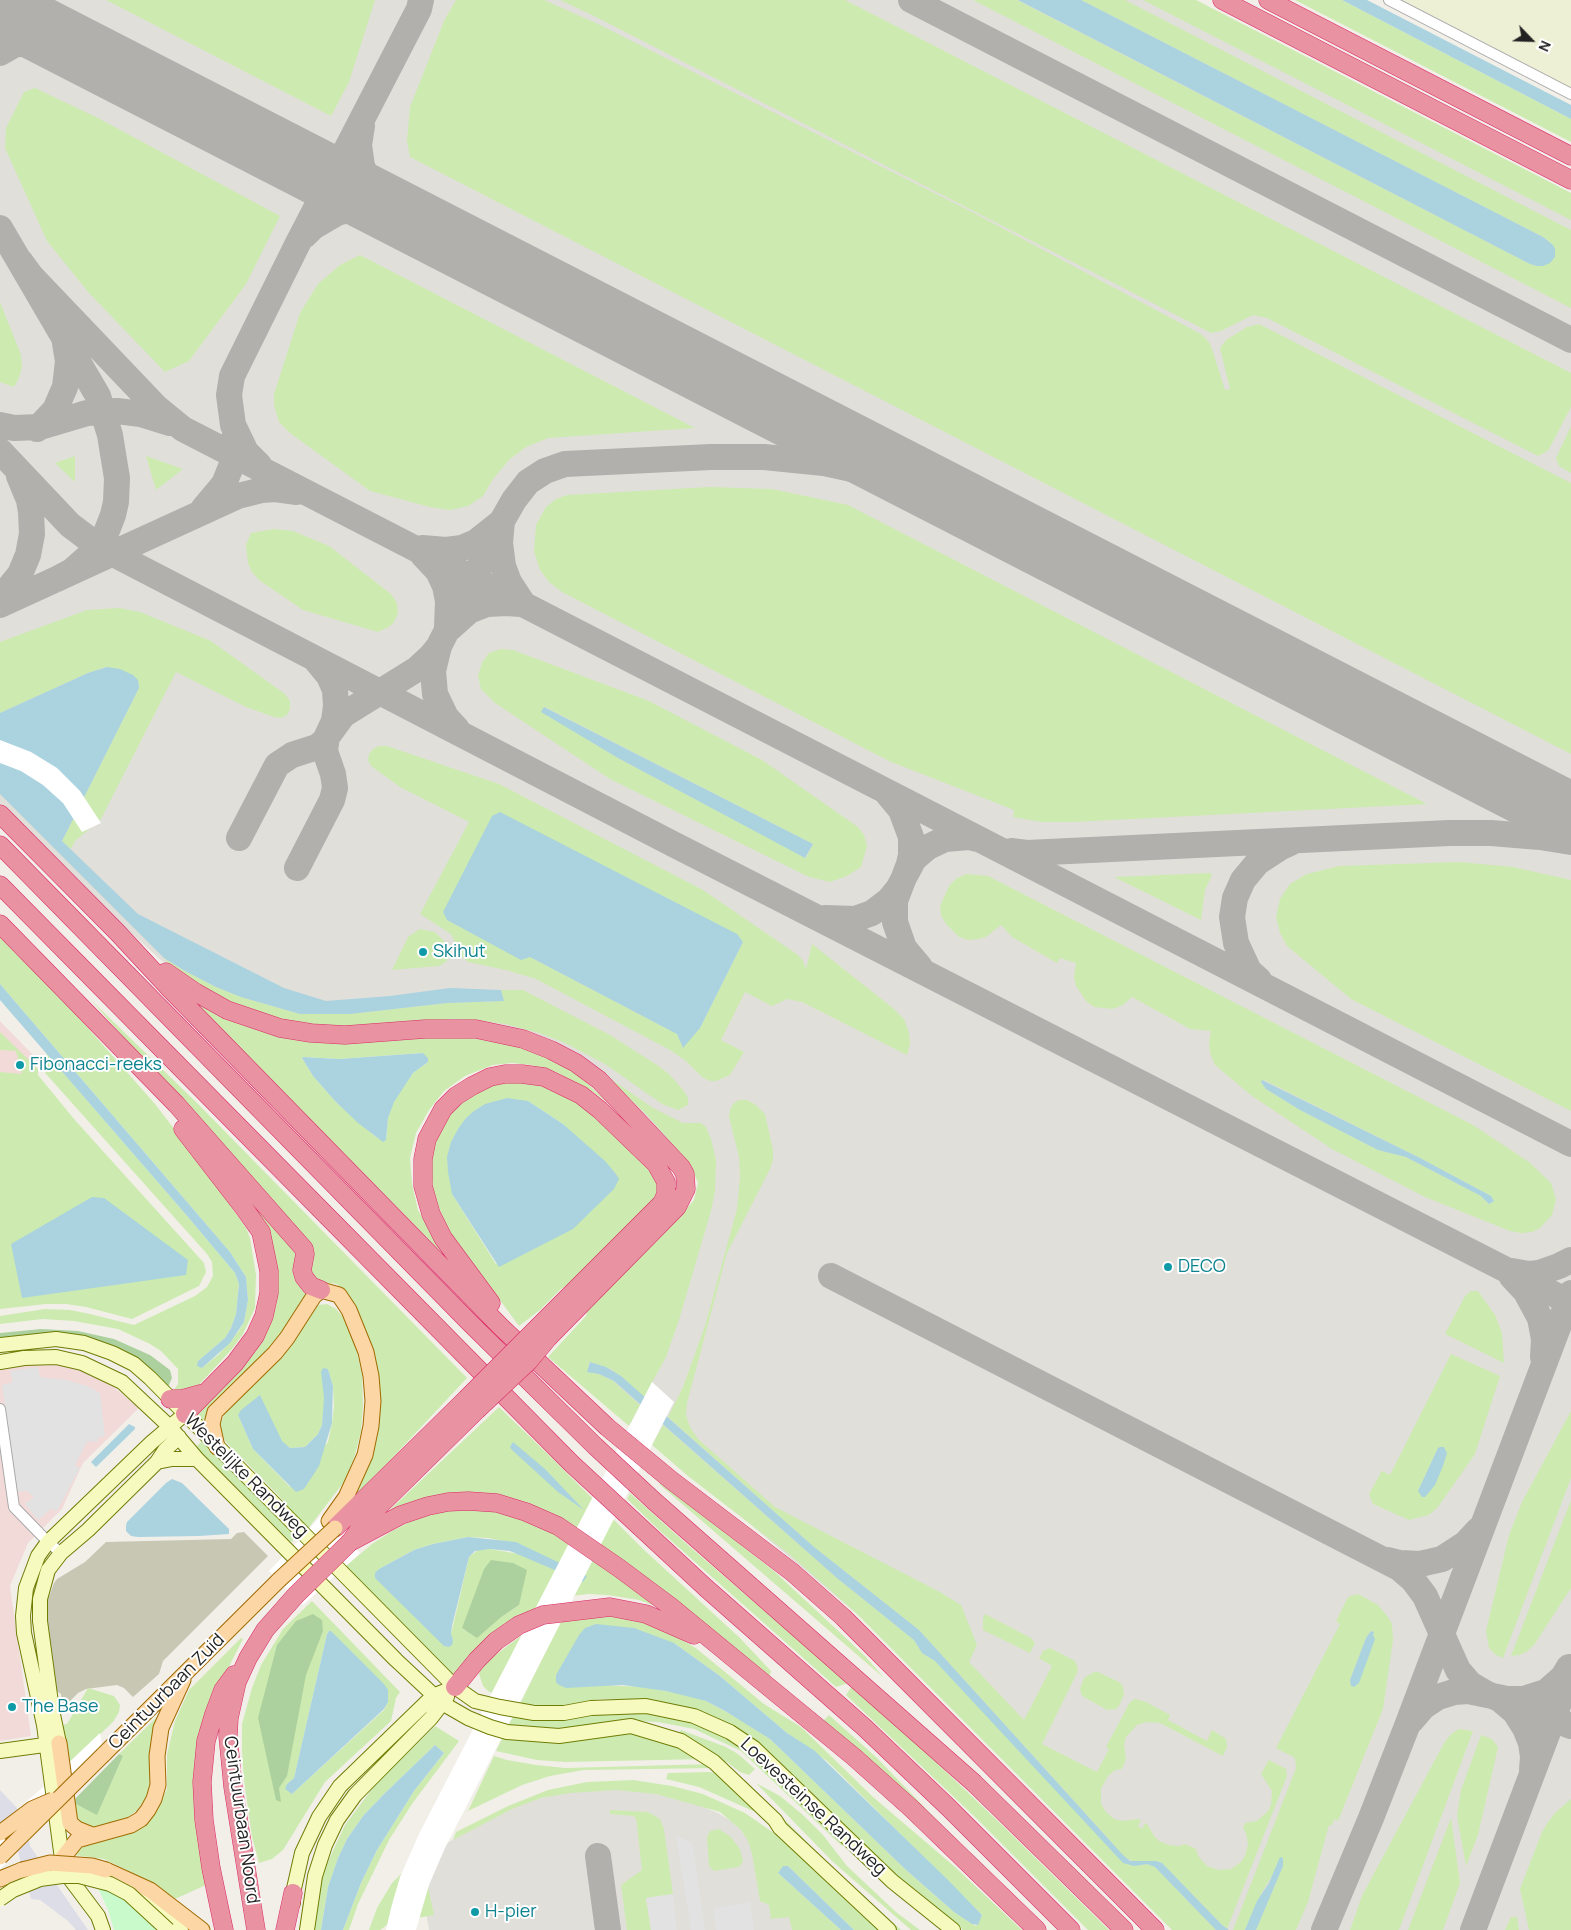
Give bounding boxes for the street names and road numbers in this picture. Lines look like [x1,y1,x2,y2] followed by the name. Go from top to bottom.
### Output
[180,1410,312,1542] street label: Westelijke Randweg
[105,1630,229,1754] street label: Ceintuurbaan Zuid
[735,1734,891,1880] street label: Loevesteinse Randweg
[219,1735,263,1905] street label: Ceintuurbaan Noord

